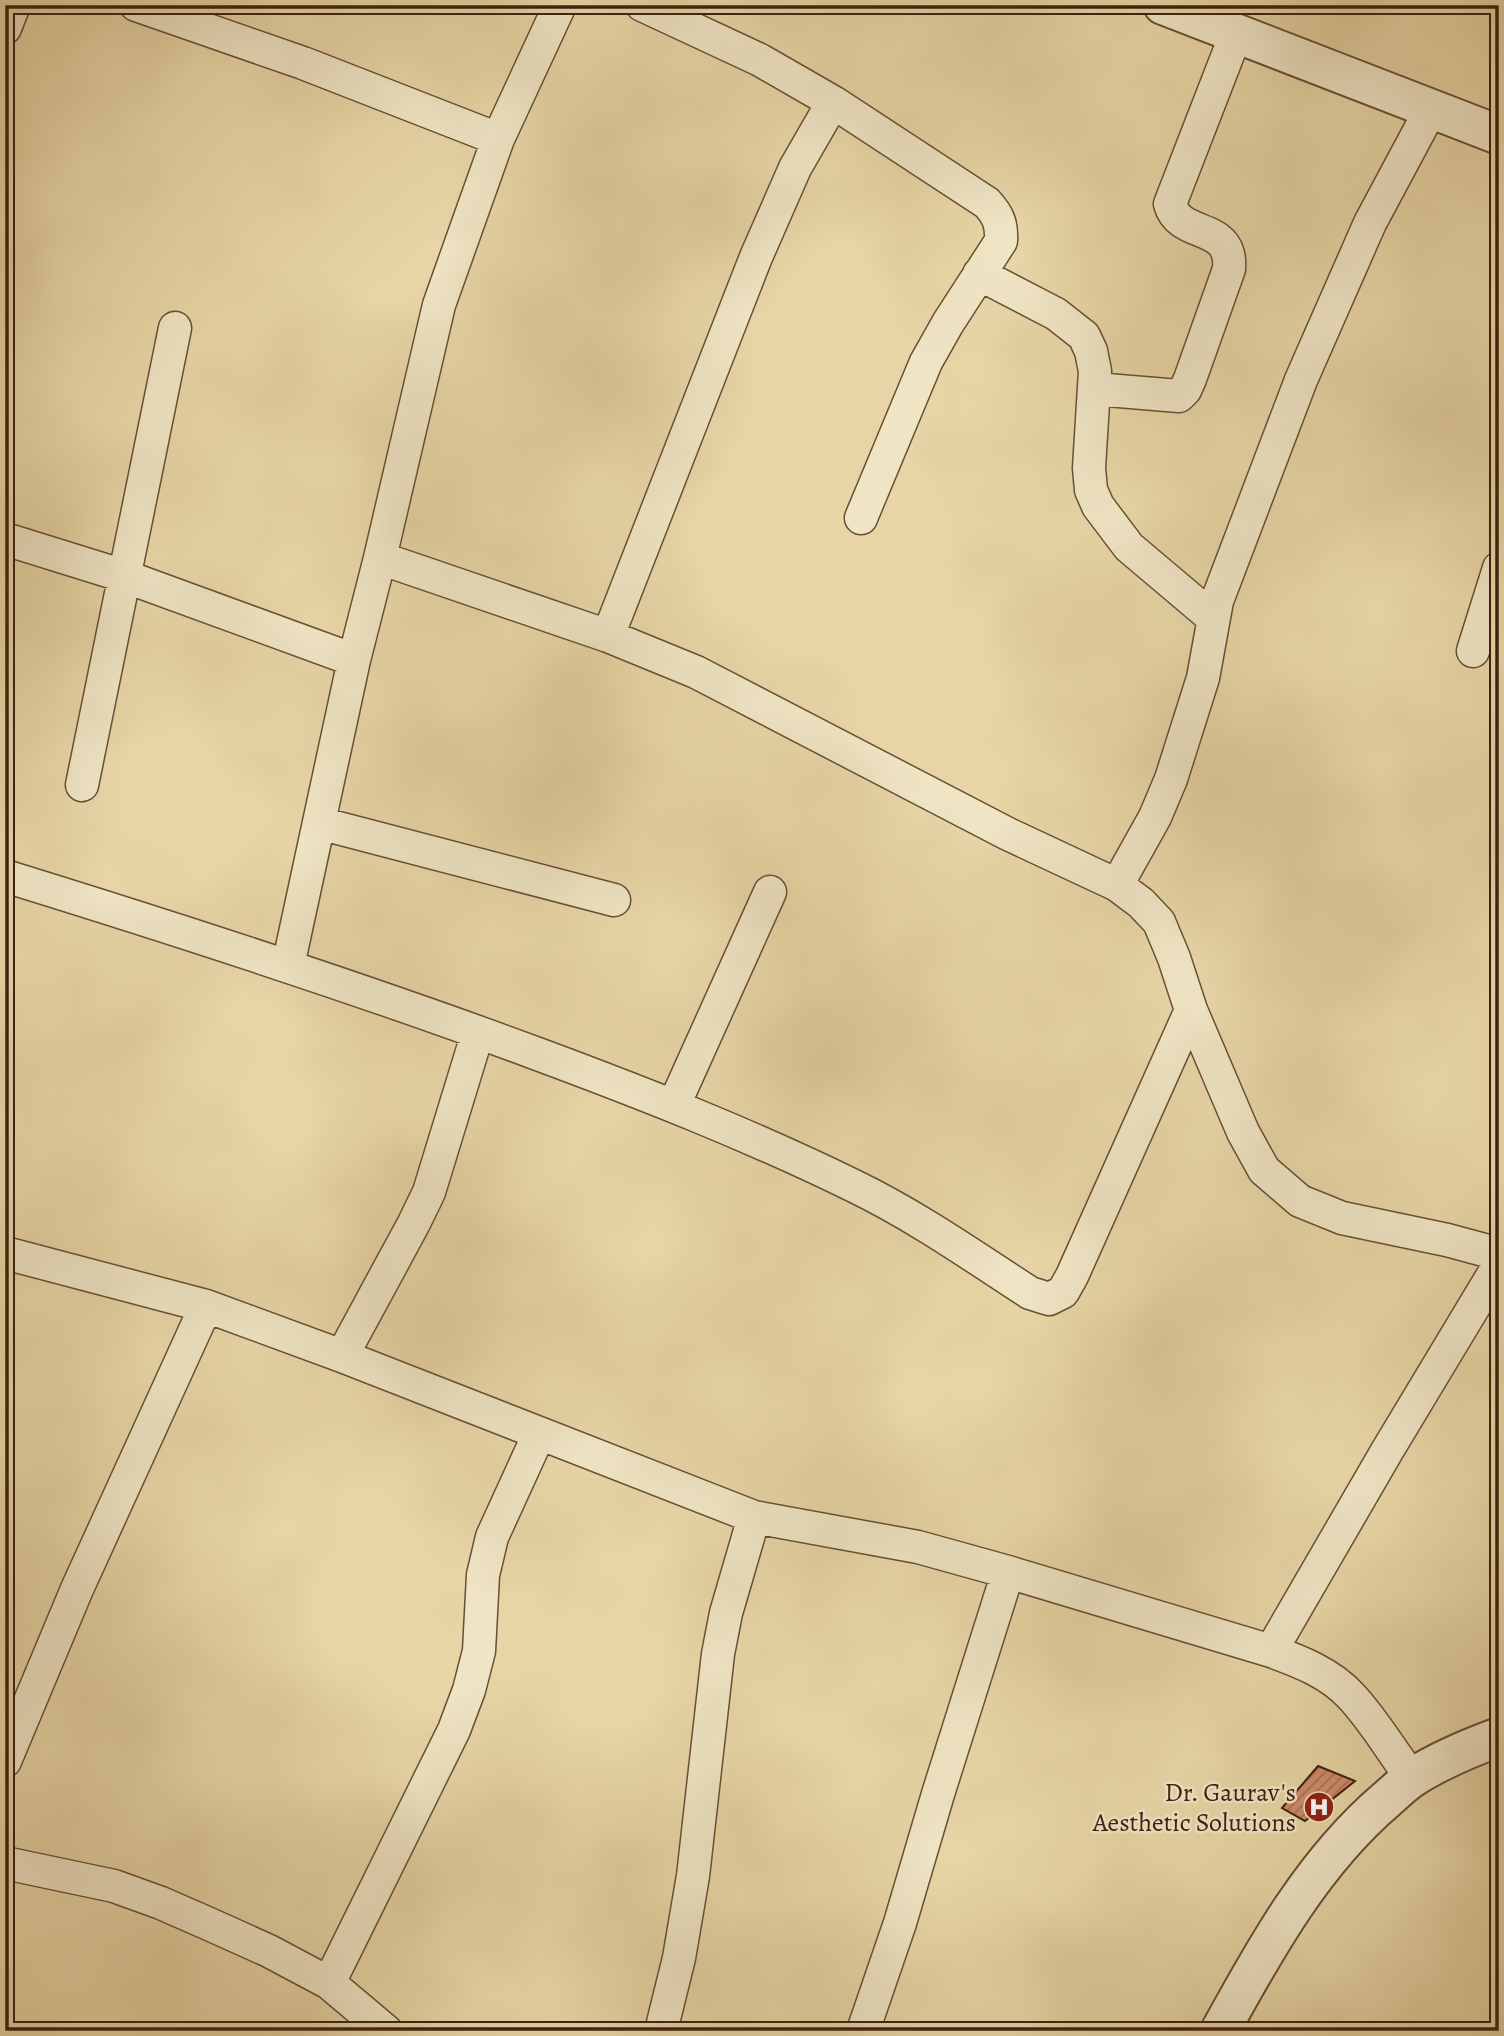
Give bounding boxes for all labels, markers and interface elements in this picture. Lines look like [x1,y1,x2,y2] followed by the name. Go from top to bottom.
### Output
[1092,1775,1296,1840] place label: Dr. Gaurav's Aesthetic Solutions
[1302,1790,1336,1824] hospital icon: Dr. Gaurav's Aesthetic Solutions

